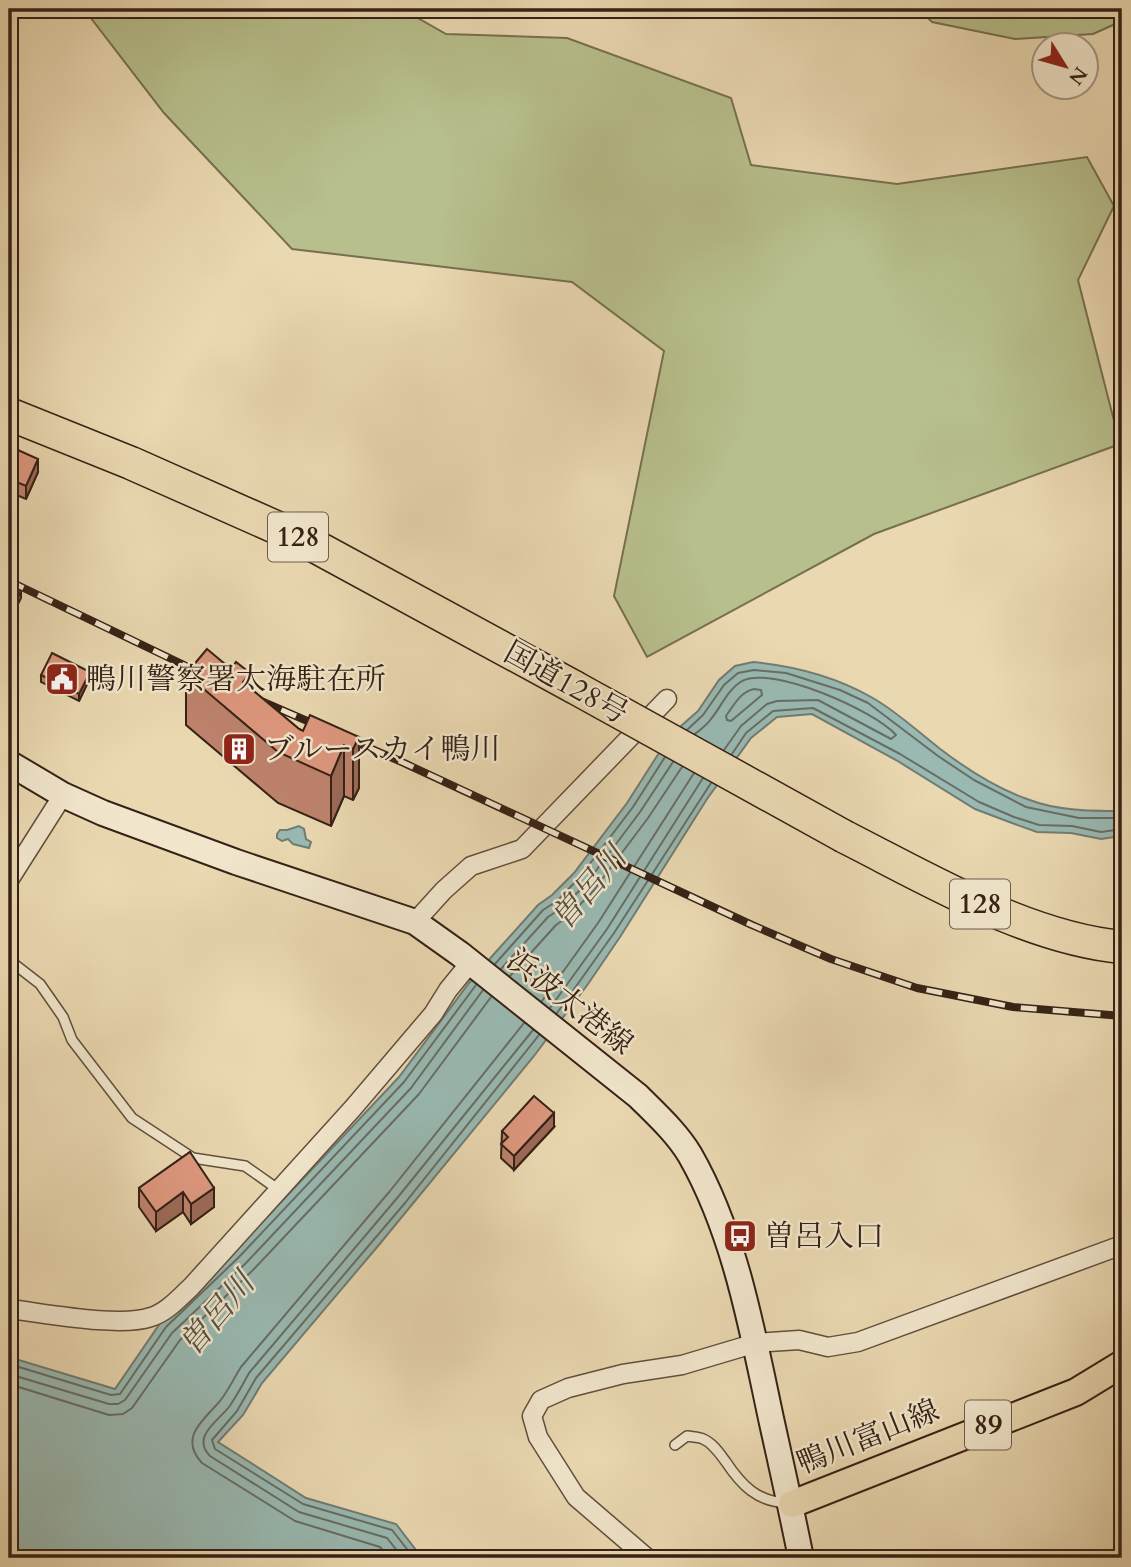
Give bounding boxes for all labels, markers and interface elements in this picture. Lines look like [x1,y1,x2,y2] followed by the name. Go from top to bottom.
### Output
[1030,32,1100,102] north arrow
[1062,61,1093,90] text: N
[268,512,328,562] road number: 128
[497,632,635,734] street label: 国道128号
[86,659,386,700] place label: 鴨川警察署太海駐在所
[43,660,81,698] public building icon: 鴨川警察署太海駐在所
[264,729,500,770] place label: ブルースカイ鴨川
[220,730,258,768] building icon: ブルースカイ鴨川
[541,835,639,939] water label: 曽呂川
[950,880,1010,928] road number: 128
[498,940,642,1064] street label: 浜波太港線
[764,1216,884,1257] place label: 曽呂入口
[721,1217,759,1255] bus stop icon: 曽呂入口
[169,1261,267,1365] water label: 曽呂川
[791,1390,945,1484] street label: 鴨川富山線
[965,1400,1011,1450] road number: 89

